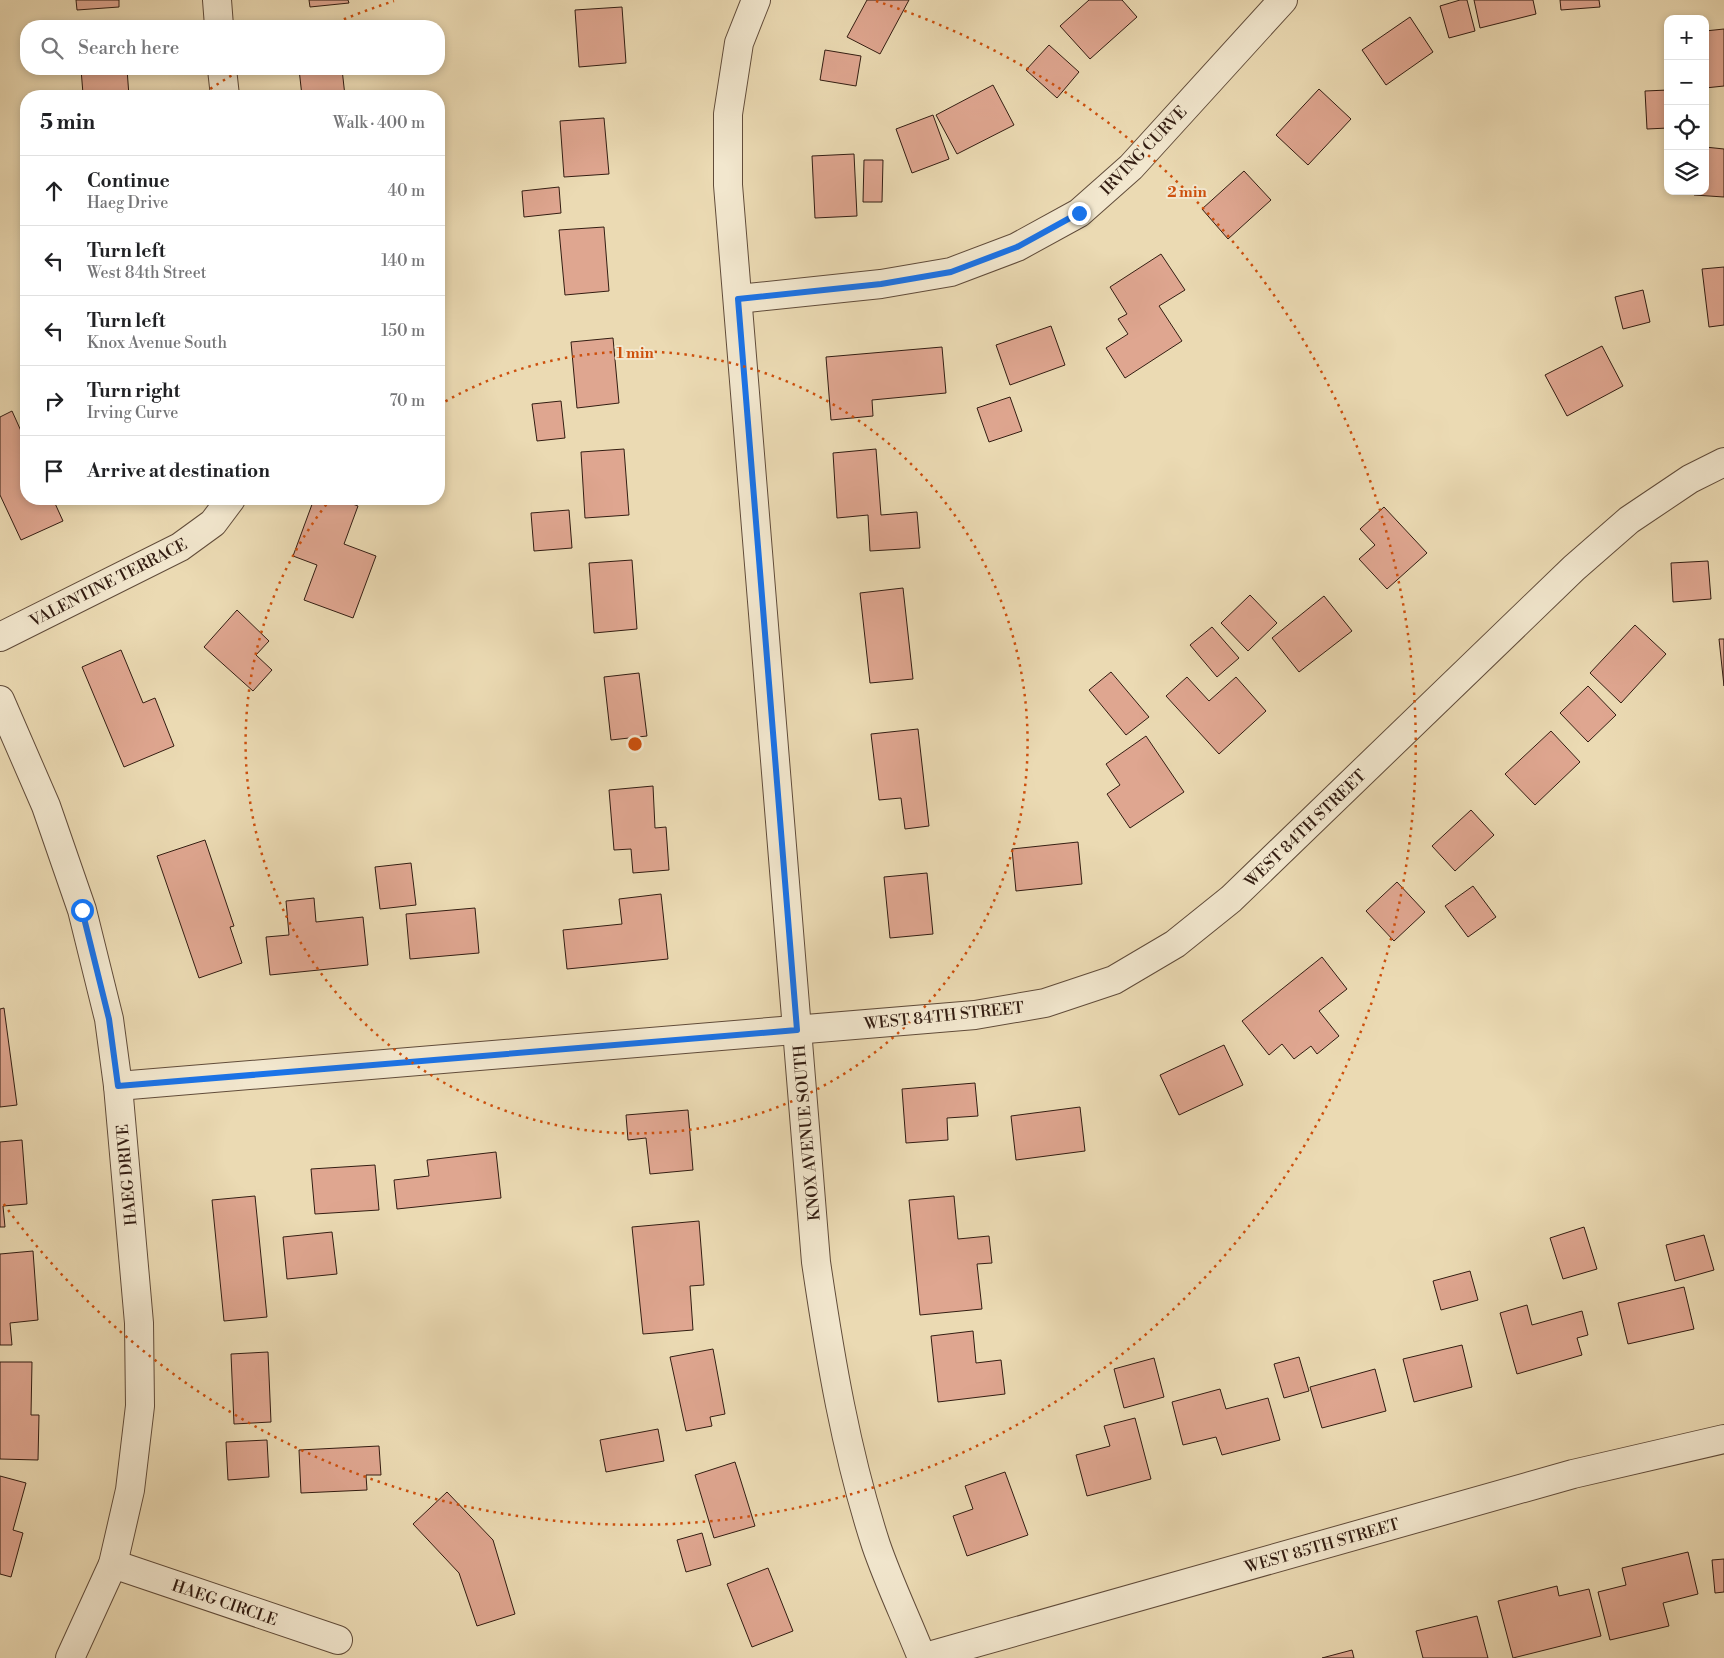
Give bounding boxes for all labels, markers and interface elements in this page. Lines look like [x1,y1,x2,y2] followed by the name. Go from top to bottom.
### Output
[1664,15,1709,195] map controls
[1664,15,1709,60] button: +
[20,20,445,75] search box
[38,34,66,62] icon: search
[78,36,179,60] text: Search here
[1664,60,1709,105] button: −
[1096,102,1191,199] street label: IRVING CURVE
[1664,105,1709,150] button: locate
[40,110,95,136] text: 5 min
[333,113,425,133] text: Walk · 400 m
[1664,150,1709,195] button: layers
[87,169,170,193] text: Continue
[40,177,68,205] icon: ahead
[388,181,425,201] text: 40 m
[1167,183,1207,202] text: 2 min
[87,193,168,213] text: Haeg Drive
[1068,202,1091,225] route end
[87,239,166,263] text: Turn left
[40,247,68,275] icon: left
[381,251,425,271] text: 140 m
[87,263,206,283] text: West 84th Street
[87,309,166,333] text: Turn left
[40,317,68,345] icon: left
[381,321,425,341] text: 150 m
[87,333,227,353] text: Knox Avenue South
[616,344,654,363] text: 1 min
[87,379,180,403] text: Turn right
[40,387,68,415] icon: right
[389,391,425,411] text: 70 m
[87,403,178,423] text: Irving Curve
[40,457,68,485] icon: arrive
[87,459,270,483] text: Arrive at destination
[25,534,191,632] street label: VALENTINE TERRACE
[626,735,644,753] centre of rings
[1240,766,1370,892] street label: WEST 84TH STREET
[71,899,94,922] route start
[862,998,1025,1034] street label: WEST 84TH STREET
[789,1044,825,1222] street label: KNOX AVENUE SOUTH
[113,1123,141,1227] street label: HAEG DRIVE
[1242,1514,1402,1578] street label: WEST 85TH STREET
[169,1576,280,1630] street label: HAEG CIRCLE

